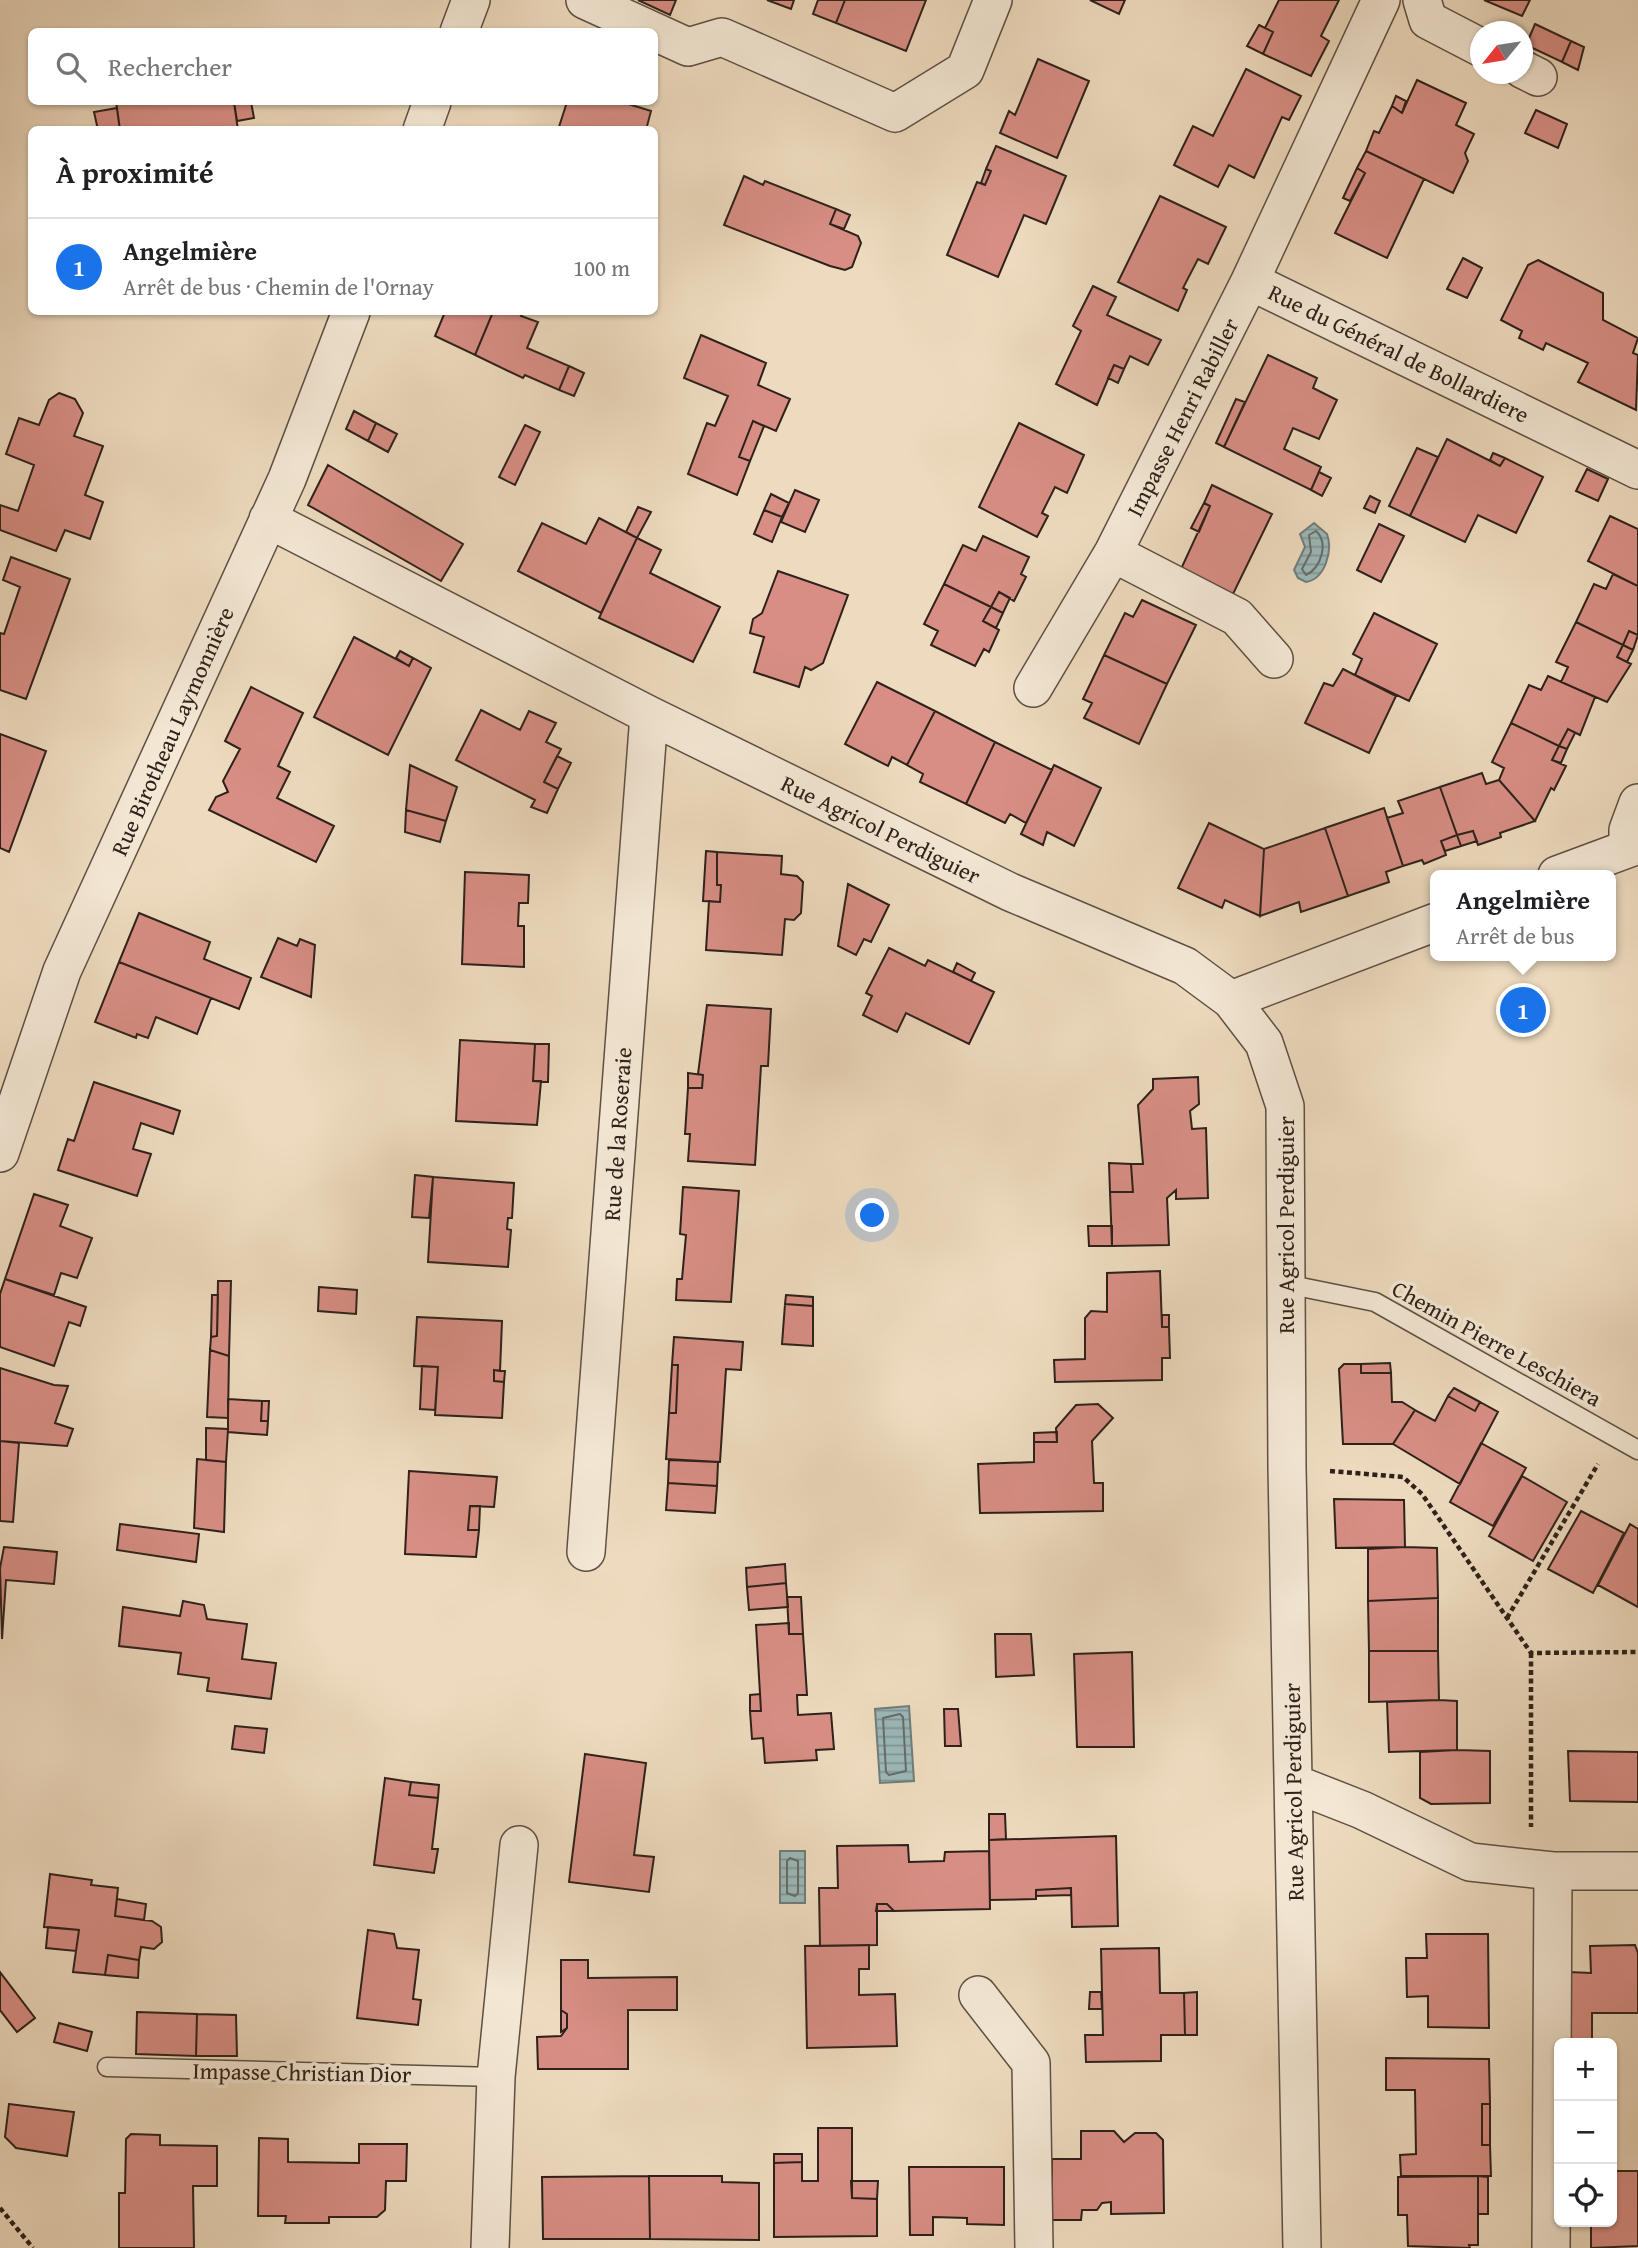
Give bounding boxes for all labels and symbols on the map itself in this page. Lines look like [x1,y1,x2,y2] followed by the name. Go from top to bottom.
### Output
[1470,21,1533,84] north arrow
[1263,275,1535,431] street label: Rue du Général de Bollardiere
[1118,312,1247,522] street label: Impasse Henri Rabiller
[102,601,242,861] street label: Rue Birotheau Laymonnière
[776,766,987,892] street label: Rue Agricol Perdiguier
[1500,984,1546,1036] pin: 1
[594,1046,640,1222] street label: Rue de la Roseraie
[1269,1115,1302,1334] street label: Rue Agricol Perdiguier
[855,1198,889,1232] your location
[1386,1272,1608,1414] street label: Chemin Pierre Leschiera
[1275,1682,1311,1901] street label: Rue Agricol Perdiguier
[192,2054,412,2090] street label: Impasse Christian Dior

